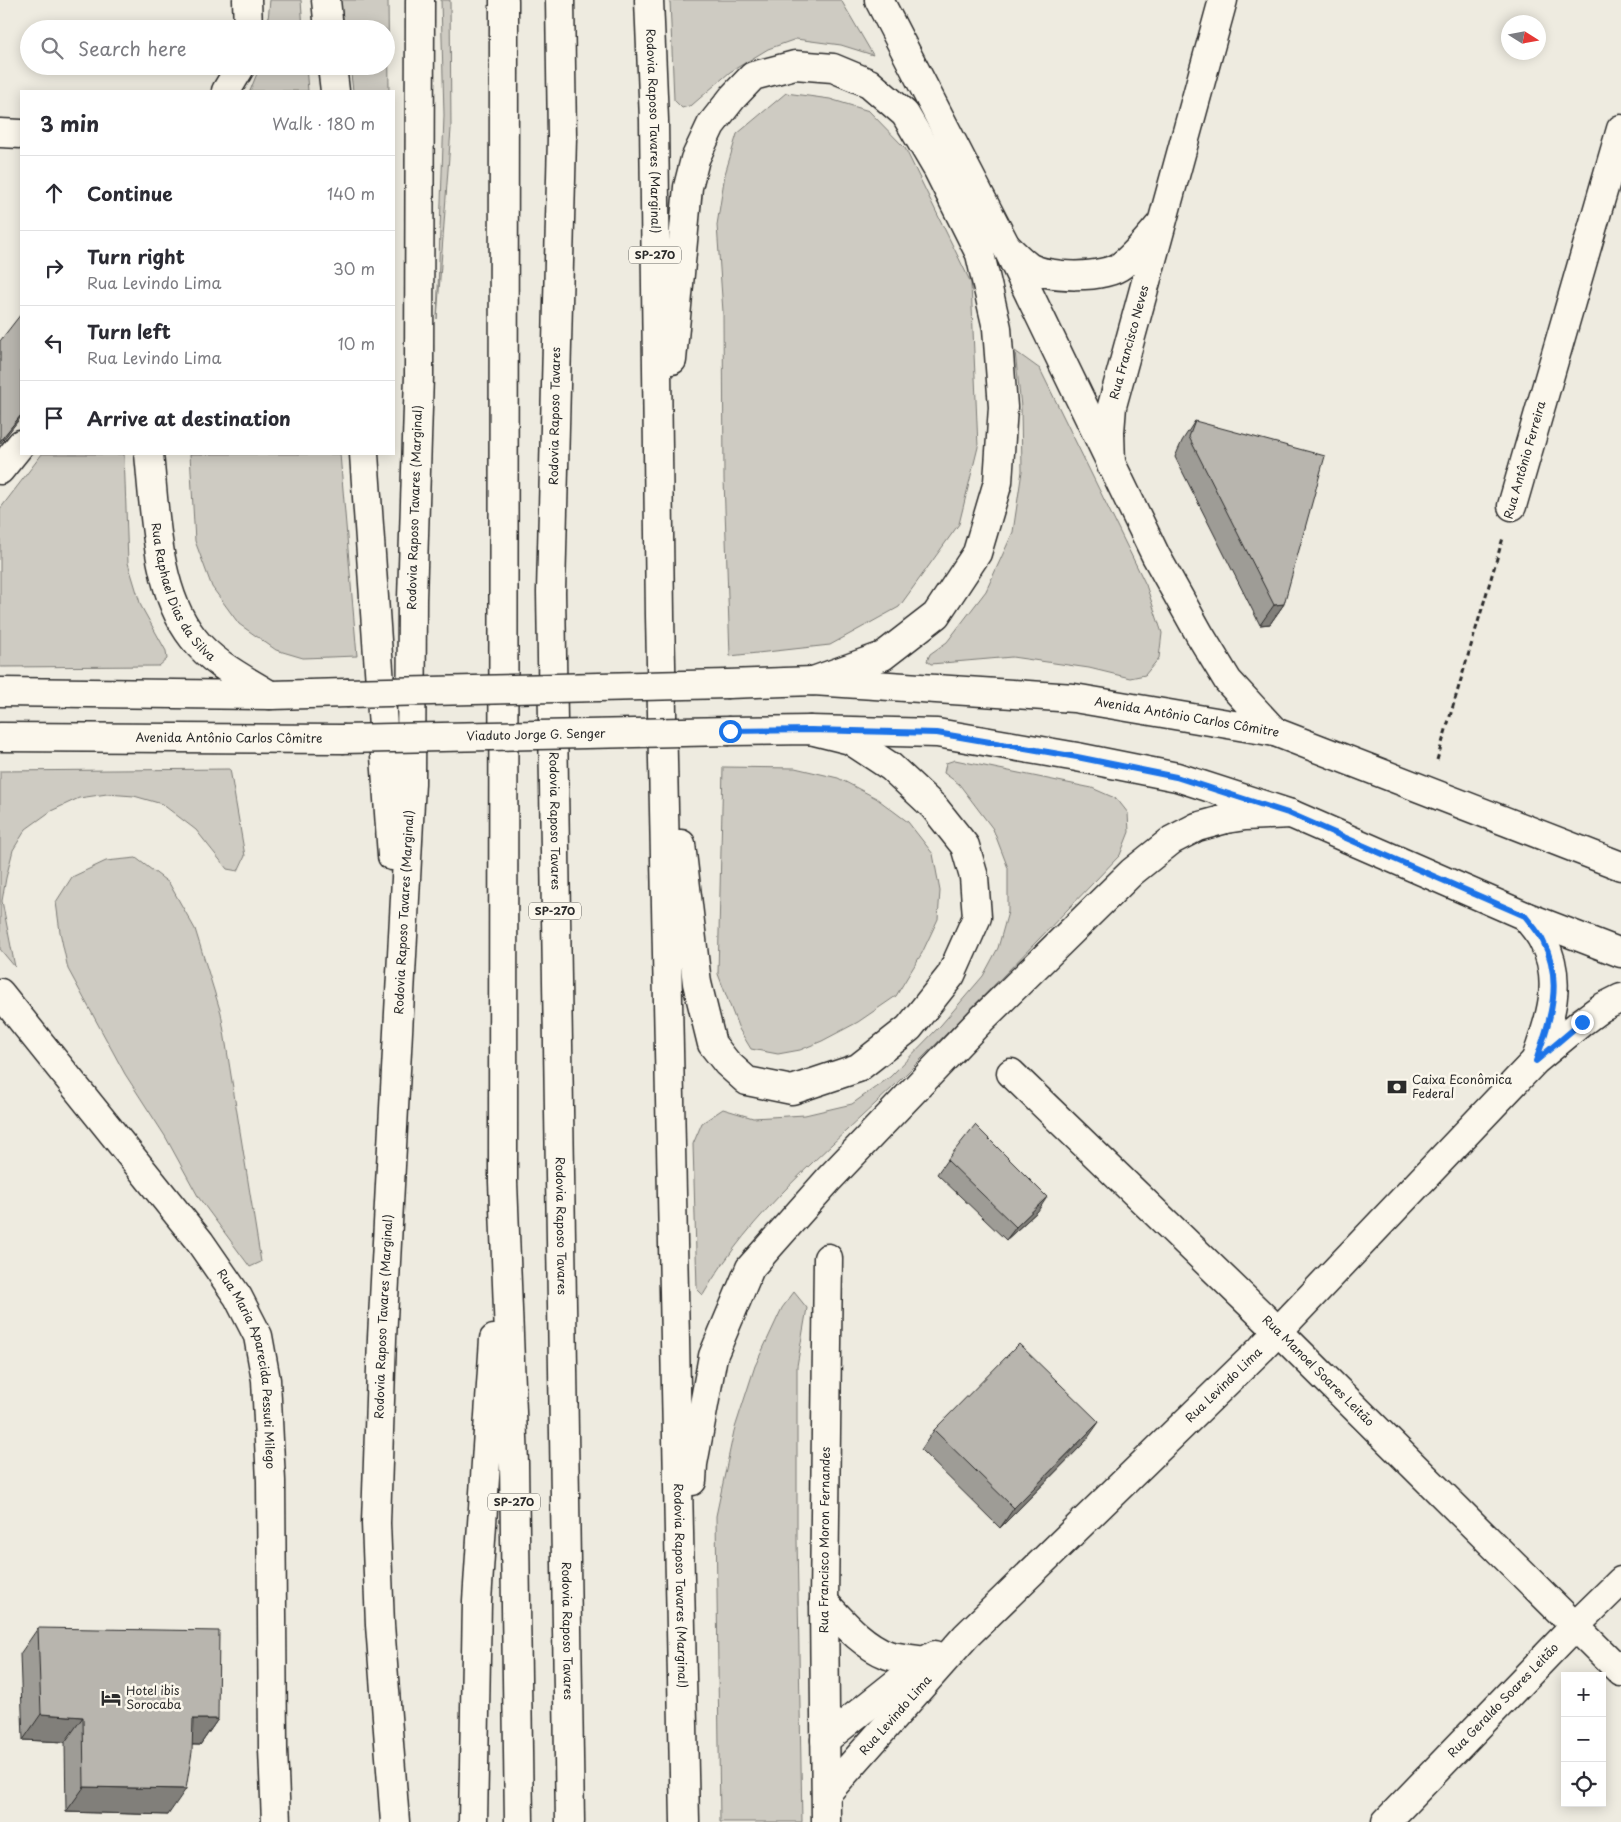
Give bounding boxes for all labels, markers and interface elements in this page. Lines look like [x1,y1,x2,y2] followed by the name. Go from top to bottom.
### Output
[1501,15,1546,60] north arrow
[20,20,395,75] search box
[642,28,665,233] street label: Rodovia Raposo Tavares (Marginal)
[38,34,66,62] icon: search
[78,34,187,62] text: Search here
[40,107,99,139] text: 3 min
[272,111,375,135] text: Walk · 180 m
[40,179,68,207] icon: ahead
[87,179,173,207] text: Continue
[327,181,375,205] text: 140 m
[87,242,185,270] text: Turn right
[629,246,681,264] road number: SP-270
[40,254,68,282] icon: right
[333,256,375,280] text: 30 m
[87,270,222,294] text: Rua Levindo Lima
[1104,282,1153,401] street label: Rua Francisco Neves
[87,317,171,345] text: Turn left
[40,329,68,357] icon: left
[338,331,375,355] text: 10 m
[87,345,222,369] text: Rua Levindo Lima
[544,346,564,485] street label: Rodovia Raposo Tavares
[1499,398,1550,521] street label: Rua Antônio Ferreira
[40,404,68,432] icon: arrive
[87,404,291,432] text: Arrive at destination
[402,405,426,610] street label: Rodovia Raposo Tavares (Marginal)
[148,522,220,665] street label: Rua Raphael Dias da Silva
[1093,692,1282,741] street label: Avenida Antônio Carlos Cômitre
[719,720,742,743] route start
[466,724,606,744] street label: Viaduto Jorge G. Senger
[135,728,323,747] street label: Avenida Antônio Carlos Cômitre
[545,752,566,891] street label: Rodovia Raposo Tavares
[389,809,418,1015] street label: Rodovia Raposo Tavares (Marginal)
[529,902,581,919] road number: SP-270
[1571,1011,1594,1034] route end
[1412,1070,1513,1102] place label: Caixa Econômica Federal
[1386,1076,1408,1098] bank icon: Caixa Econômica Federal
[552,1156,572,1296] street label: Rodovia Raposo Tavares
[369,1214,396,1419] street label: Rodovia Raposo Tavares (Marginal)
[213,1265,280,1470] street label: Rua Maria Aparecida Pessuti Milego
[1259,1311,1379,1430] street label: Rua Manoel Soares Leitão
[1181,1342,1266,1426] street label: Rua Levindo Lima
[814,1446,834,1633] street label: Rua Francisco Moron Fernandes
[670,1483,692,1688] street label: Rodovia Raposo Tavares (Marginal)
[488,1494,540,1510] road number: SP-270
[558,1561,578,1701] street label: Rodovia Raposo Tavares
[1443,1638,1562,1761] street label: Rua Geraldo Soares Leitão
[855,1671,935,1759] street label: Rua Levindo Lima
[1561,1672,1606,1807] map controls
[1561,1672,1606,1717] button: +
[126,1681,182,1713] place label: Hotel ibis Sorocaba
[100,1687,122,1709] hotel icon: Hotel ibis Sorocaba
[1561,1717,1606,1762] button: −
[1561,1762,1606,1807] button: locate

